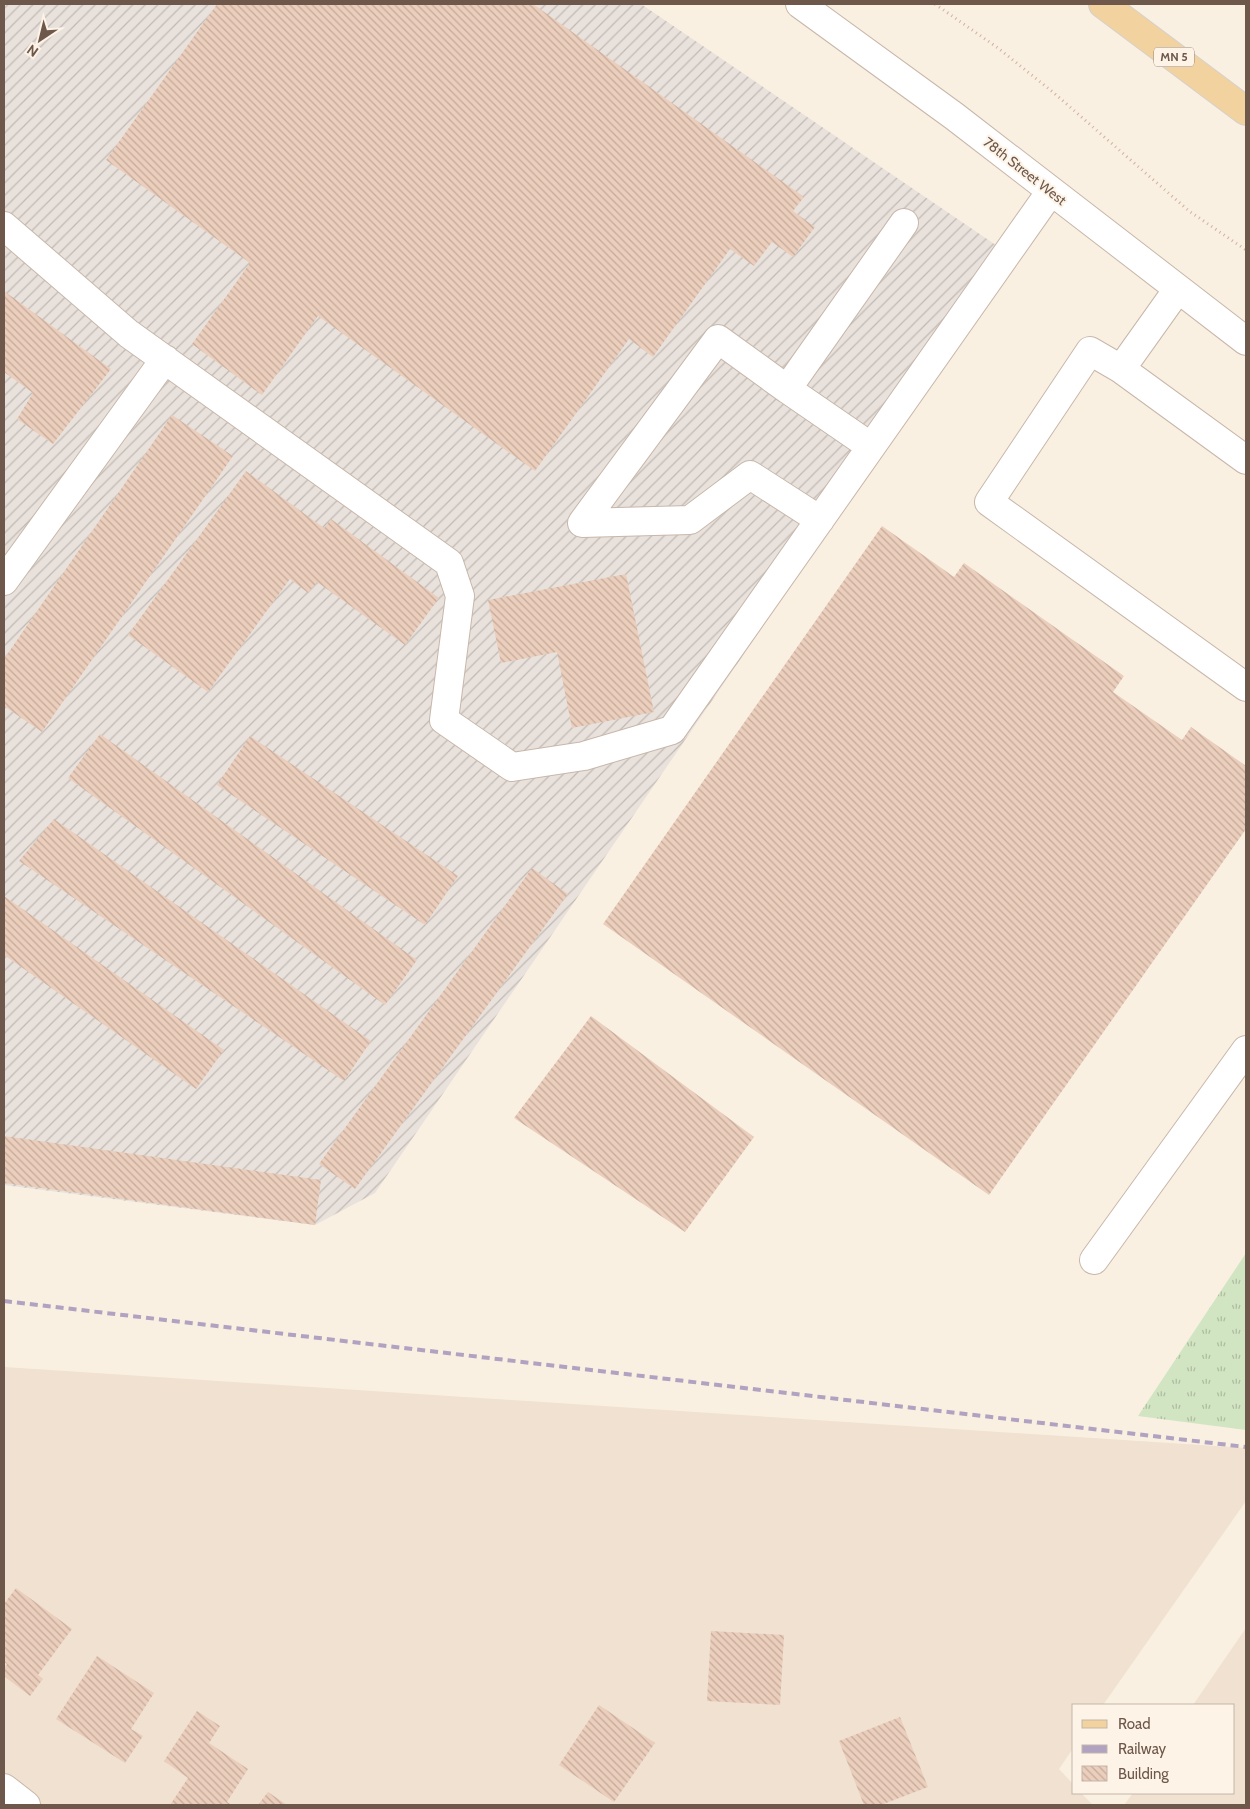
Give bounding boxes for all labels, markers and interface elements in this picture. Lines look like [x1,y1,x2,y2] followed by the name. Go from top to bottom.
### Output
[15,15,65,65] north arrow
[23,40,42,61] text: N
[1154,48,1194,66] road number: MN 5
[980,133,1070,209] street label: 78th Street West
[1072,1704,1235,1794] legend
[1118,1715,1151,1733] text: Road
[1118,1740,1167,1758] text: Railway
[1118,1765,1169,1783] text: Building

